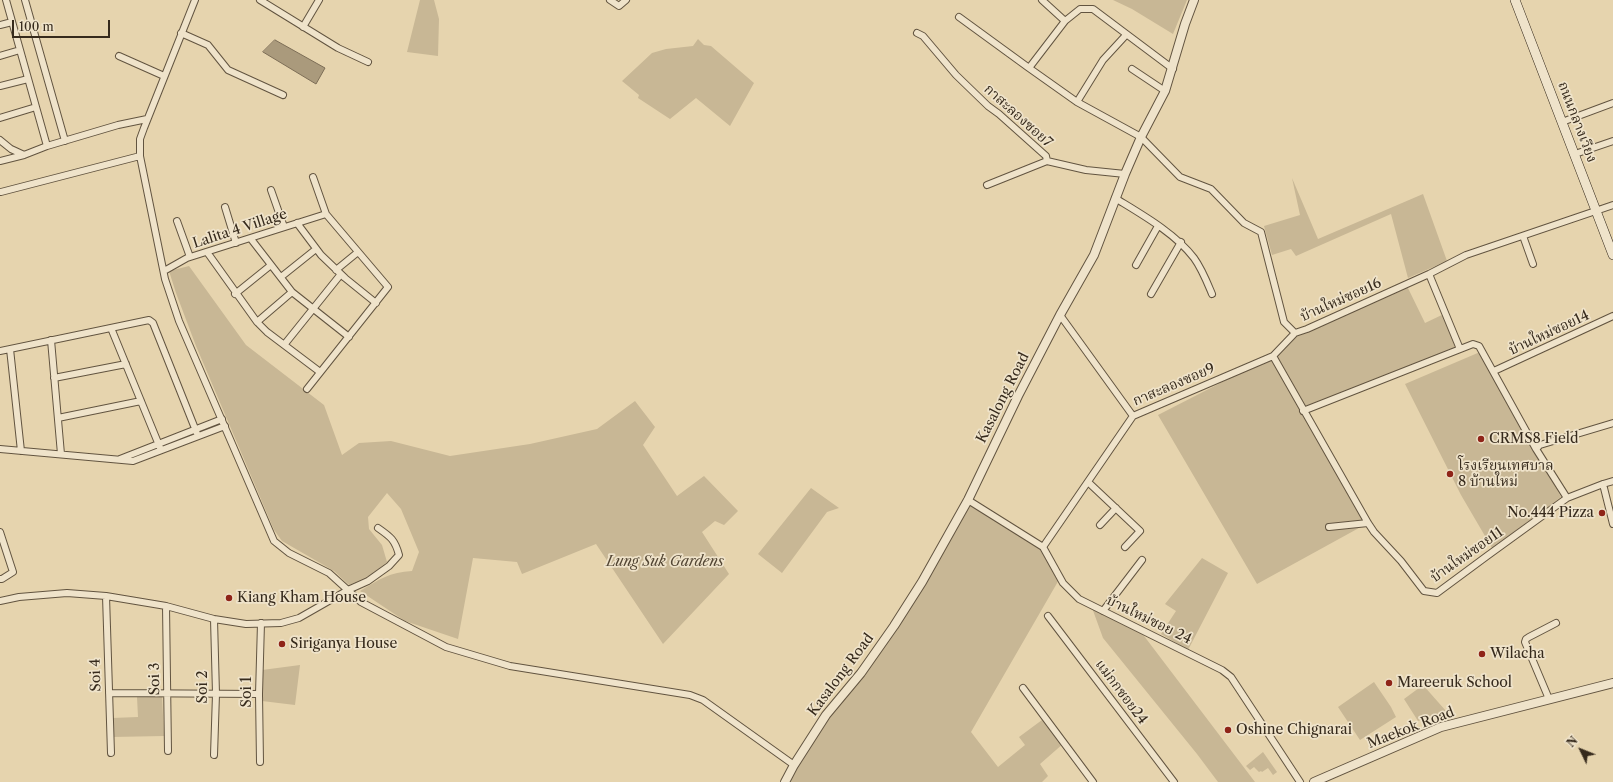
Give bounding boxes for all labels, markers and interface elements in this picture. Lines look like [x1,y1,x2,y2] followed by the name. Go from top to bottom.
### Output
[14,12,112,38] scale bar
[19,19,54,34] text: 100 m
[1554,79,1600,165] street label: ถนนกลางเวียง
[980,81,1056,151] street label: กาสะลองซอย7
[191,206,289,252] street label: Lalita 4 Village
[1298,275,1384,325] street label: บ้านใหม่ซอย16
[1506,307,1592,359] street label: บ้านใหม่ซอย14
[973,350,1033,446] street label: Kasalong Road
[1130,360,1218,410] street label: กาสะลองซอย9
[1489,431,1578,447] place label: CRMS8 Field
[1476,434,1486,444] marker: CRMS8 Field
[1458,458,1554,490] place label: โรงเรียนเทศบาล 8 บ้านใหม่
[1445,469,1455,479] marker: โรงเรียนเทศบาล 8 บ้านใหม่
[1507,505,1594,521] place label: No.444 Pizza
[1597,508,1607,518] marker: No.444 Pizza
[1428,524,1506,586] street label: บ้านใหม่ซอย11
[606,554,724,570] park label: Lung Suk Gardens
[237,590,366,606] place label: Kiang Kham House
[1104,592,1194,648] street label: บ้านใหม่ซอย 24
[224,593,234,603] marker: Kiang Kham House
[805,630,877,720] street label: Kasalong Road
[290,636,397,652] place label: Siriganya House
[277,639,287,649] marker: Siriganya House
[1490,646,1545,662] place label: Wilacha
[1477,649,1487,659] marker: Wilacha
[1091,656,1151,728] street label: แม่กกซอย24
[87,658,105,692] street label: Soi 4
[146,663,164,695] street label: Soi 3
[195,670,211,704] street label: Soi 2
[1397,675,1512,691] place label: Mareeruk School
[239,677,255,707] street label: Soi 1
[1384,678,1394,688] marker: Mareeruk School
[1365,704,1457,752] street label: Maekok Road
[1236,722,1352,738] place label: Oshine Chignarai
[1223,725,1233,735] marker: Oshine Chignarai
[1561,730,1601,770] north arrow
[1564,734,1581,750] text: N

